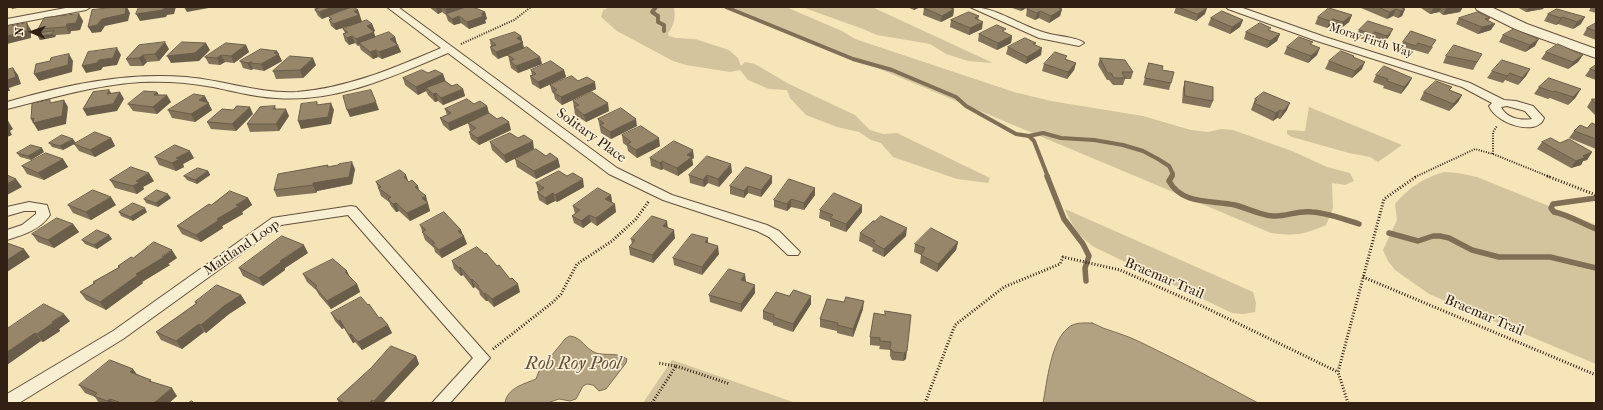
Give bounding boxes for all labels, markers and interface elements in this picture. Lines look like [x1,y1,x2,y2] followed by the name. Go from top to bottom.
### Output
[12,12,52,52] north arrow
[1327,21,1415,61] street label: Moray Firth Way
[13,27,26,36] text: N
[553,105,629,167] street label: Solitary Place
[201,217,283,279] street label: Maitland Loop
[1122,255,1206,303] street label: Braemar Trail
[1442,292,1526,340] street label: Braemar Trail
[525,354,621,376] water label: Rob Roy Pool

